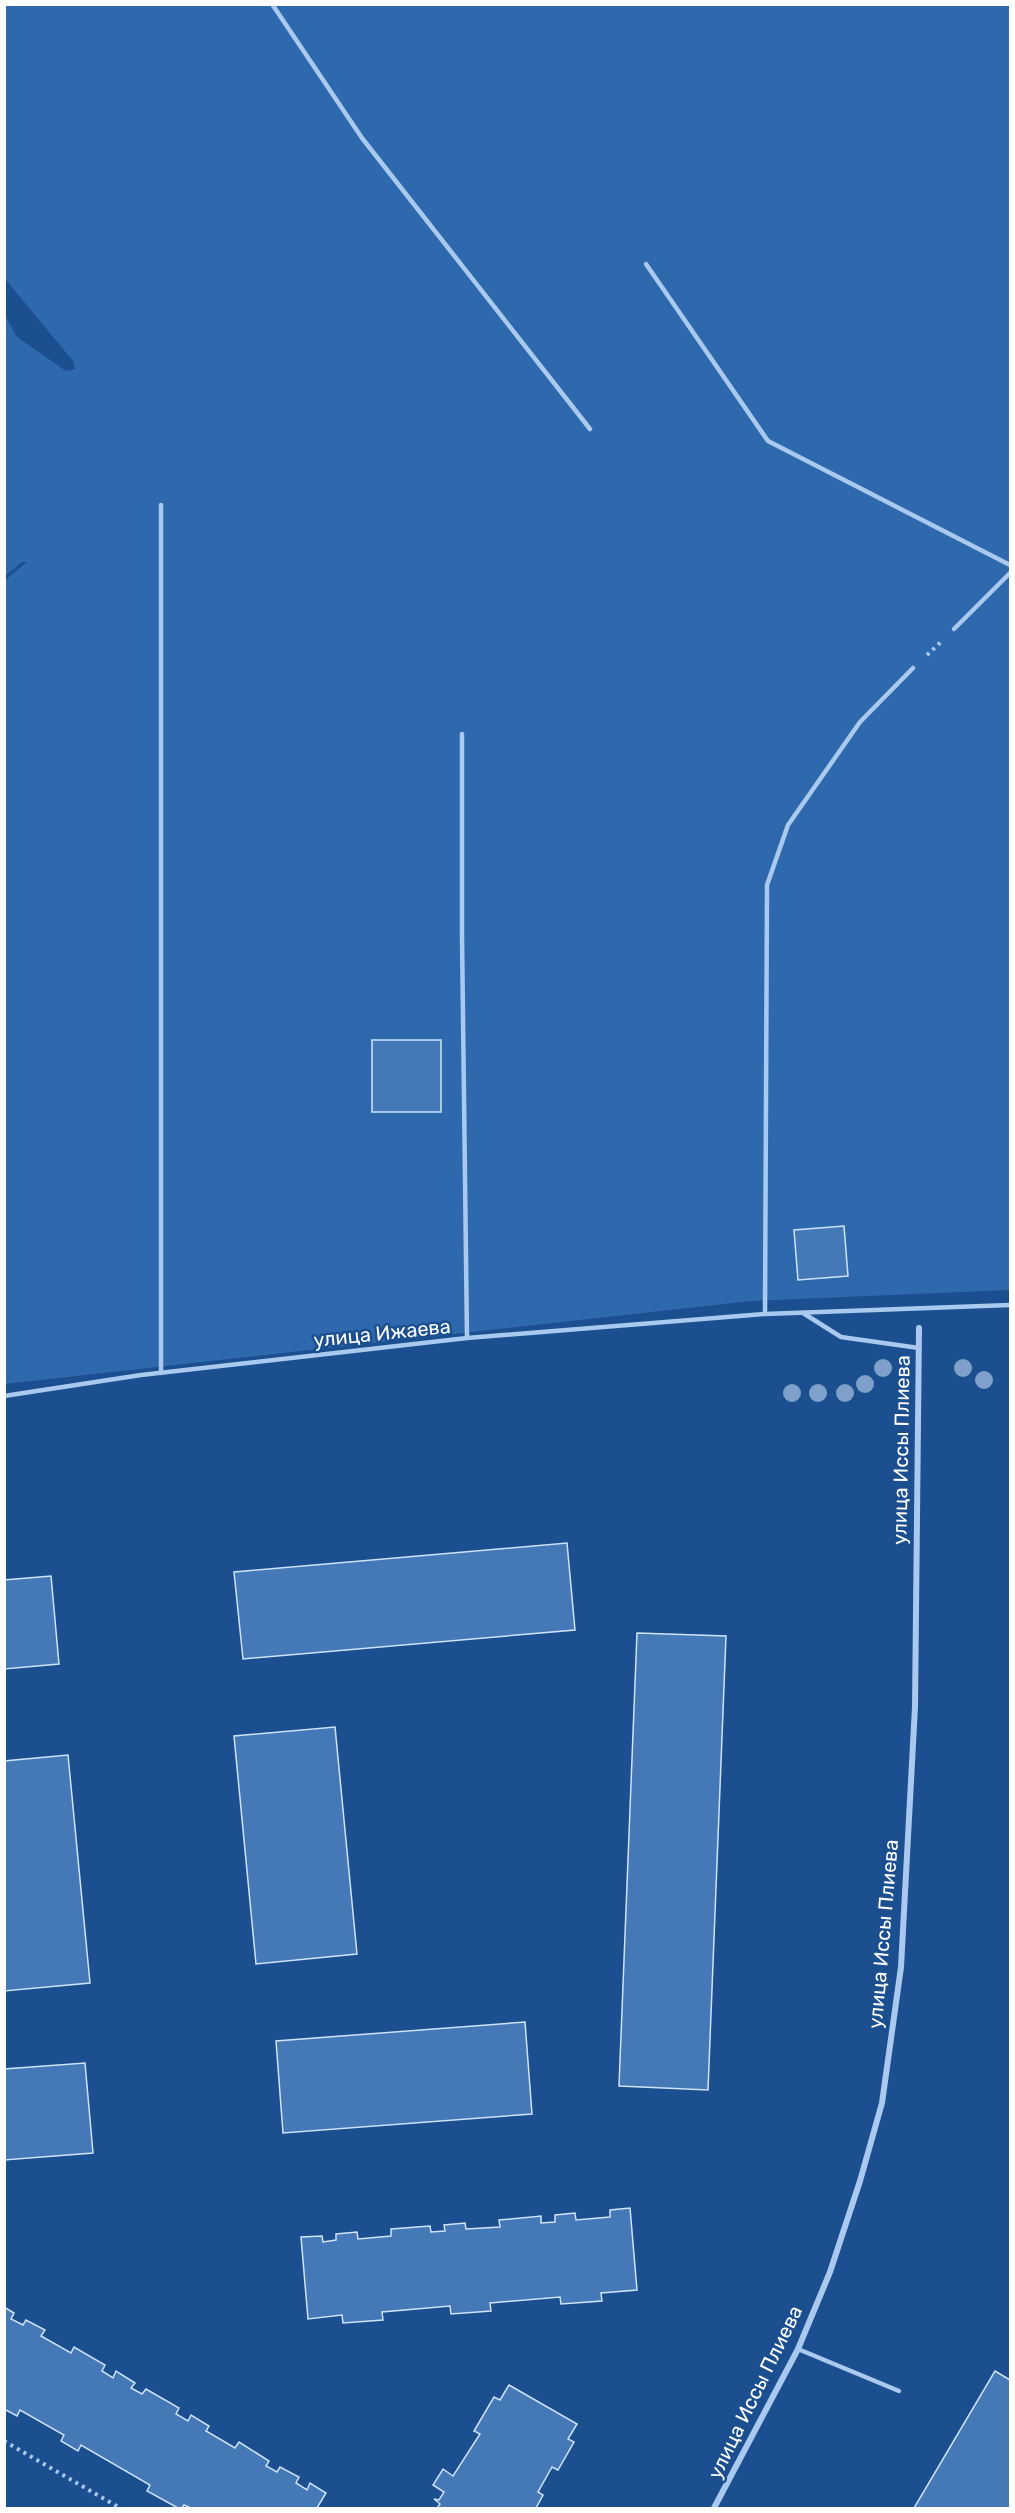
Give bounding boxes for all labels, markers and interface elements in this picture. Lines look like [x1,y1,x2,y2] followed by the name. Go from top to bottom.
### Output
[312,1314,452,1352] street label: улица Ижаева
[887,1355,915,1545] street label: улица Иссы Плиева
[863,1838,903,2030] street label: улица Иссы Плиева
[703,2301,807,2483] street label: улица Иссы Плиева

